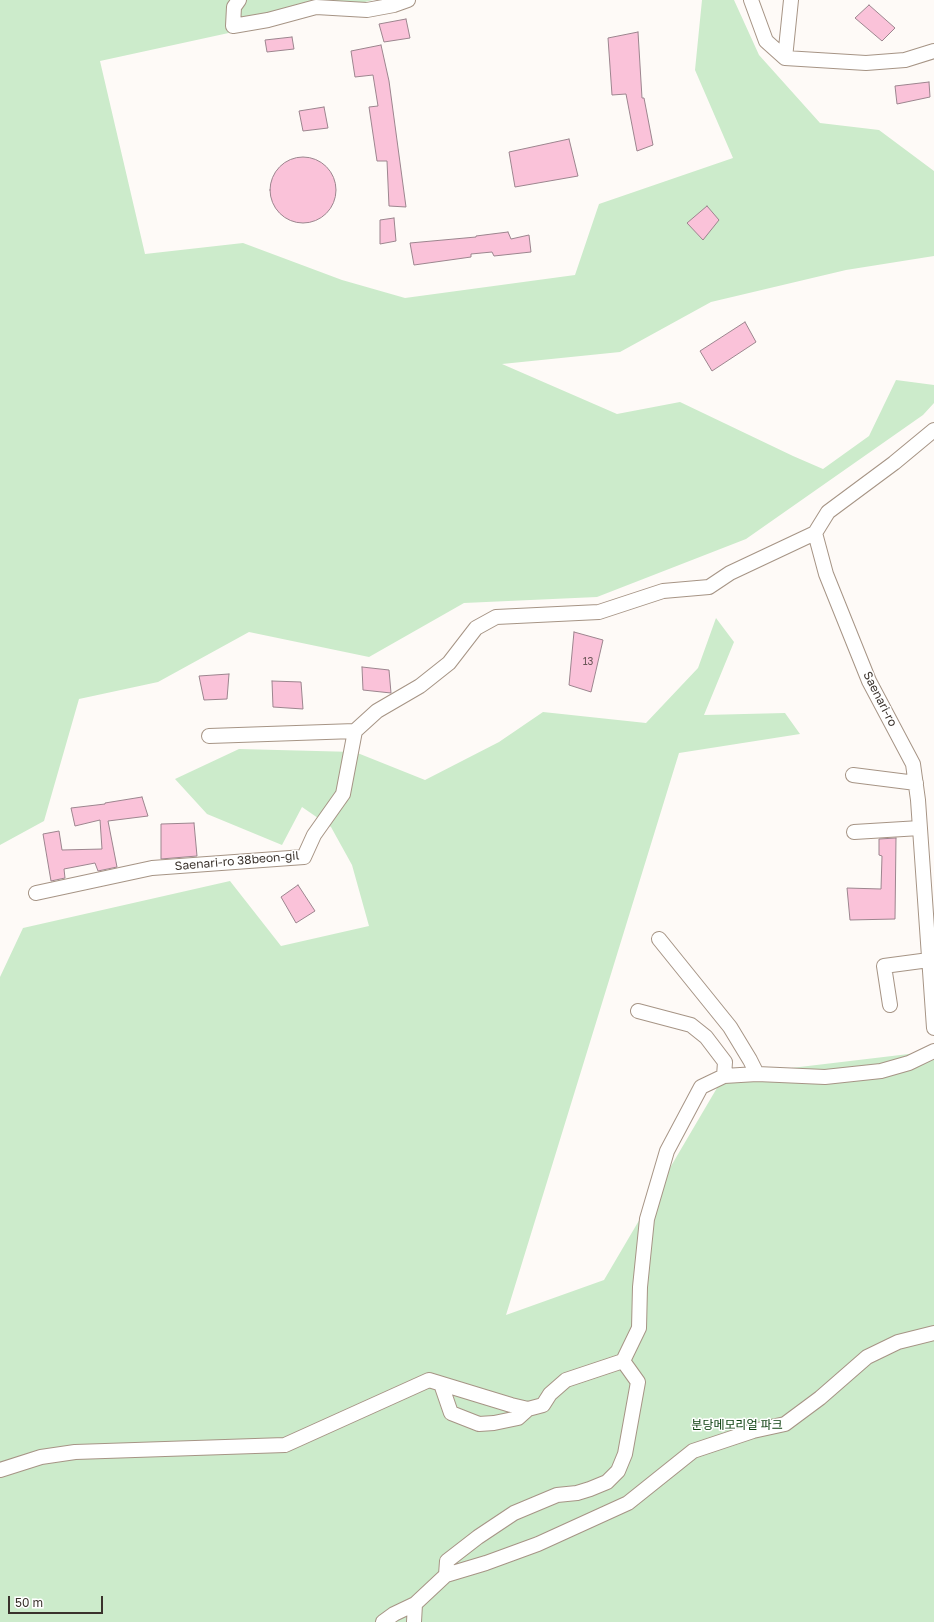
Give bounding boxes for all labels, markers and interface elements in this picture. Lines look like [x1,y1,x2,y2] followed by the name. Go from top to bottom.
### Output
[583,656,593,668] house number: 13
[860,669,900,729] street label: Saenari-ro
[174,848,300,874] street label: Saenari-ro 38beon-gil
[691,1418,783,1432] park label: 분당메모리얼 파크
[10,1588,105,1614] scale bar
[15,1595,43,1610] text: 50 m

